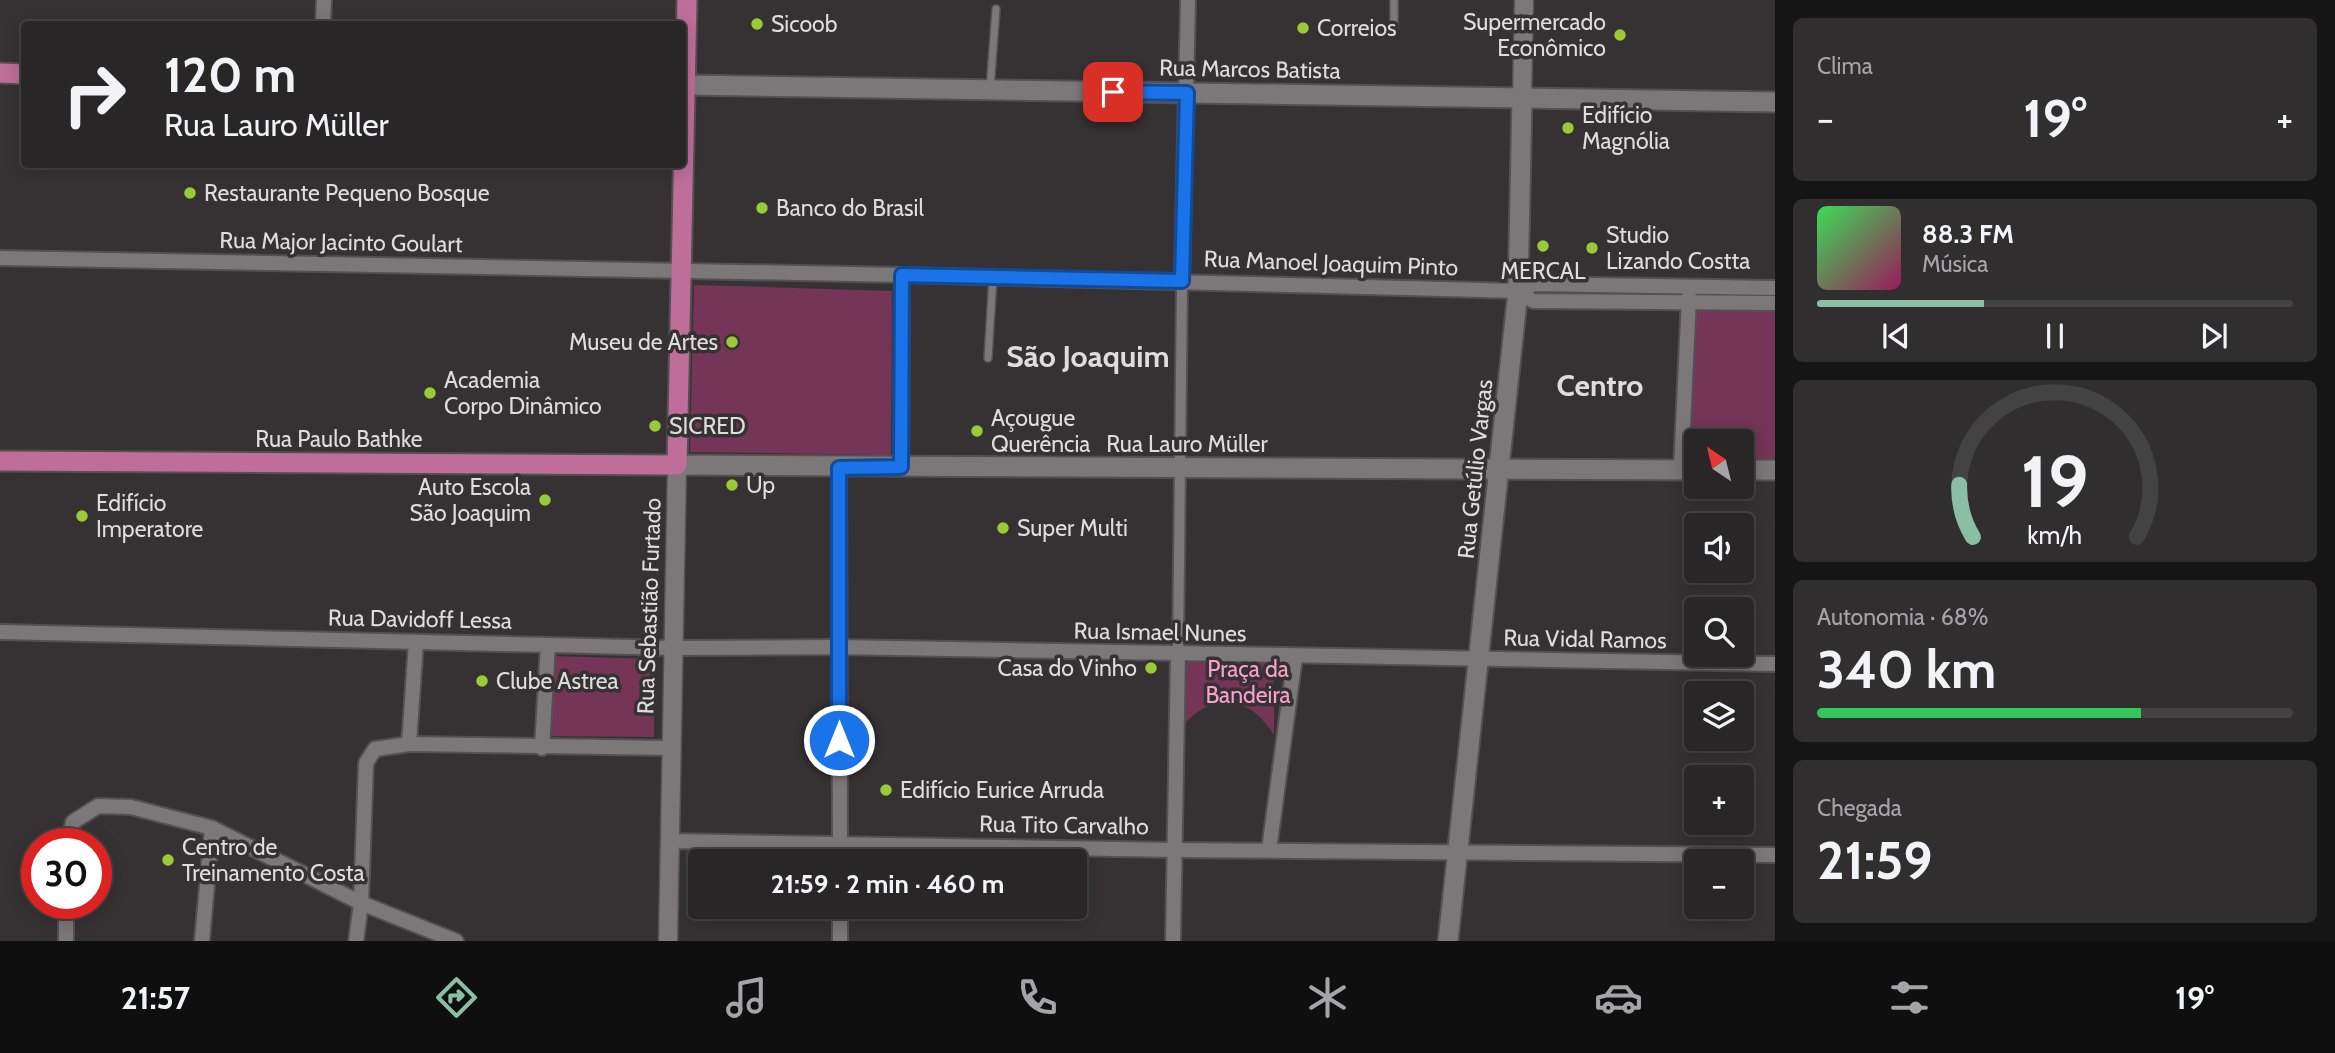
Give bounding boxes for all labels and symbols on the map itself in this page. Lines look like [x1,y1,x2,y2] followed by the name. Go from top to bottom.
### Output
[1463,8,1606,62] place label: Supermercado Econômico
[771,10,838,38] place label: Sicoob
[1317,14,1397,42] place label: Correios
[749,16,765,32] marker: Sicoob
[1295,20,1311,36] marker: Correios
[1612,27,1628,43] marker: Supermercado Econômico
[1159,53,1341,85] street label: Rua Marcos Batista
[1083,62,1143,122] pin
[1582,101,1670,155] place label: Edifício Magnólia
[1560,120,1576,136] marker: Edifício Magnólia
[204,179,490,207] place label: Restaurante Pequeno Bosque
[182,185,198,201] marker: Restaurante Pequeno Bosque
[776,194,924,222] place label: Banco do Brasil
[754,200,770,216] marker: Banco do Brasil
[1606,221,1750,275] place label: Studio Lizando Costta
[219,226,463,258] street label: Rua Major Jacinto Goulart
[1535,238,1551,254] marker: MERCAL
[1584,240,1600,256] marker: Studio Lizando Costta
[1203,245,1459,281] street label: Rua Manoel Joaquim Pinto
[1500,257,1586,285] place label: MERCAL
[569,328,718,356] place label: Museu de Artes
[724,334,740,350] marker: Museu de Artes
[1006,338,1170,375] district label: São Joaquim
[444,366,602,420] place label: Academia Corpo Dinâmico
[1557,367,1643,404] district label: Centro
[1452,378,1498,560] street label: Rua Getúlio Vargas
[422,385,438,401] marker: Academia Corpo Dinâmico
[991,404,1090,458] place label: Açougue Querência
[669,412,746,440] place label: SICRED
[647,418,663,434] marker: SICRED
[969,423,985,439] marker: Açougue Querência
[255,425,423,453] street label: Rua Paulo Bathke
[1684,429,1754,499] north arrow
[1106,430,1268,458] street label: Rua Lauro Müller
[746,471,775,499] place label: Up
[410,473,531,527] place label: Auto Escola São Joaquim
[724,477,740,493] marker: Up
[96,489,204,543] place label: Edifício Imperatore
[537,492,553,508] marker: Auto Escola São Joaquim
[631,497,667,715] street label: Rua Sebastião Furtado
[74,508,90,524] marker: Edifício Imperatore
[1017,514,1128,542] place label: Super Multi
[995,520,1011,536] marker: Super Multi
[328,603,512,635] street label: Rua Davidoff Lessa
[1073,616,1247,648] street label: Rua Ismael Nunes
[1503,624,1667,654] street label: Rua Vidal Ramos
[998,654,1137,682] place label: Casa do Vinho
[1205,655,1291,709] park label: Praça da Bandeira
[1143,660,1159,676] marker: Casa do Vinho
[496,667,619,695] place label: Clube Astrea
[474,673,490,689] marker: Clube Astrea
[802,703,876,777] position arrow
[900,776,1104,804] place label: Edifício Eurice Arruda
[878,782,894,798] marker: Edifício Eurice Arruda
[979,810,1149,840] street label: Rua Tito Carvalho
[21,828,112,919] speed limit sign: 30
[182,833,365,887] place label: Centro de Treinamento Costa
[160,852,176,868] marker: Centro de Treinamento Costa

